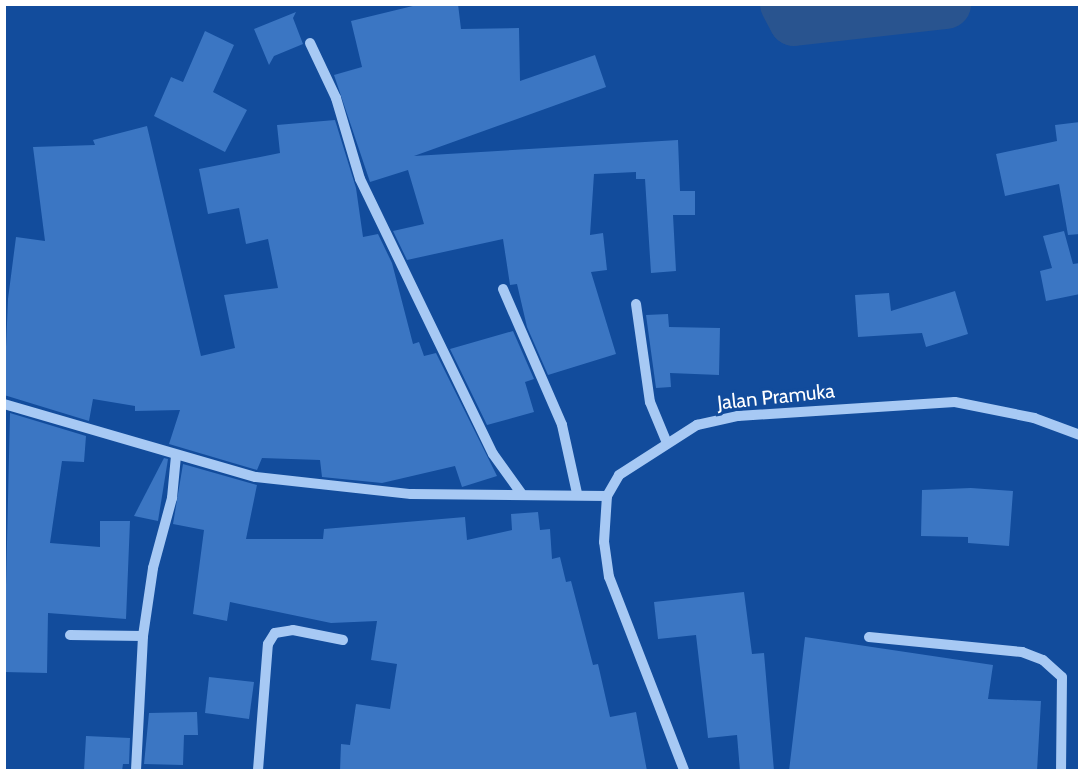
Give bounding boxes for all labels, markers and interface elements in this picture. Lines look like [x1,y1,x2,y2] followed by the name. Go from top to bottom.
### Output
[716,379,836,415] street label: Jalan Pramuka

